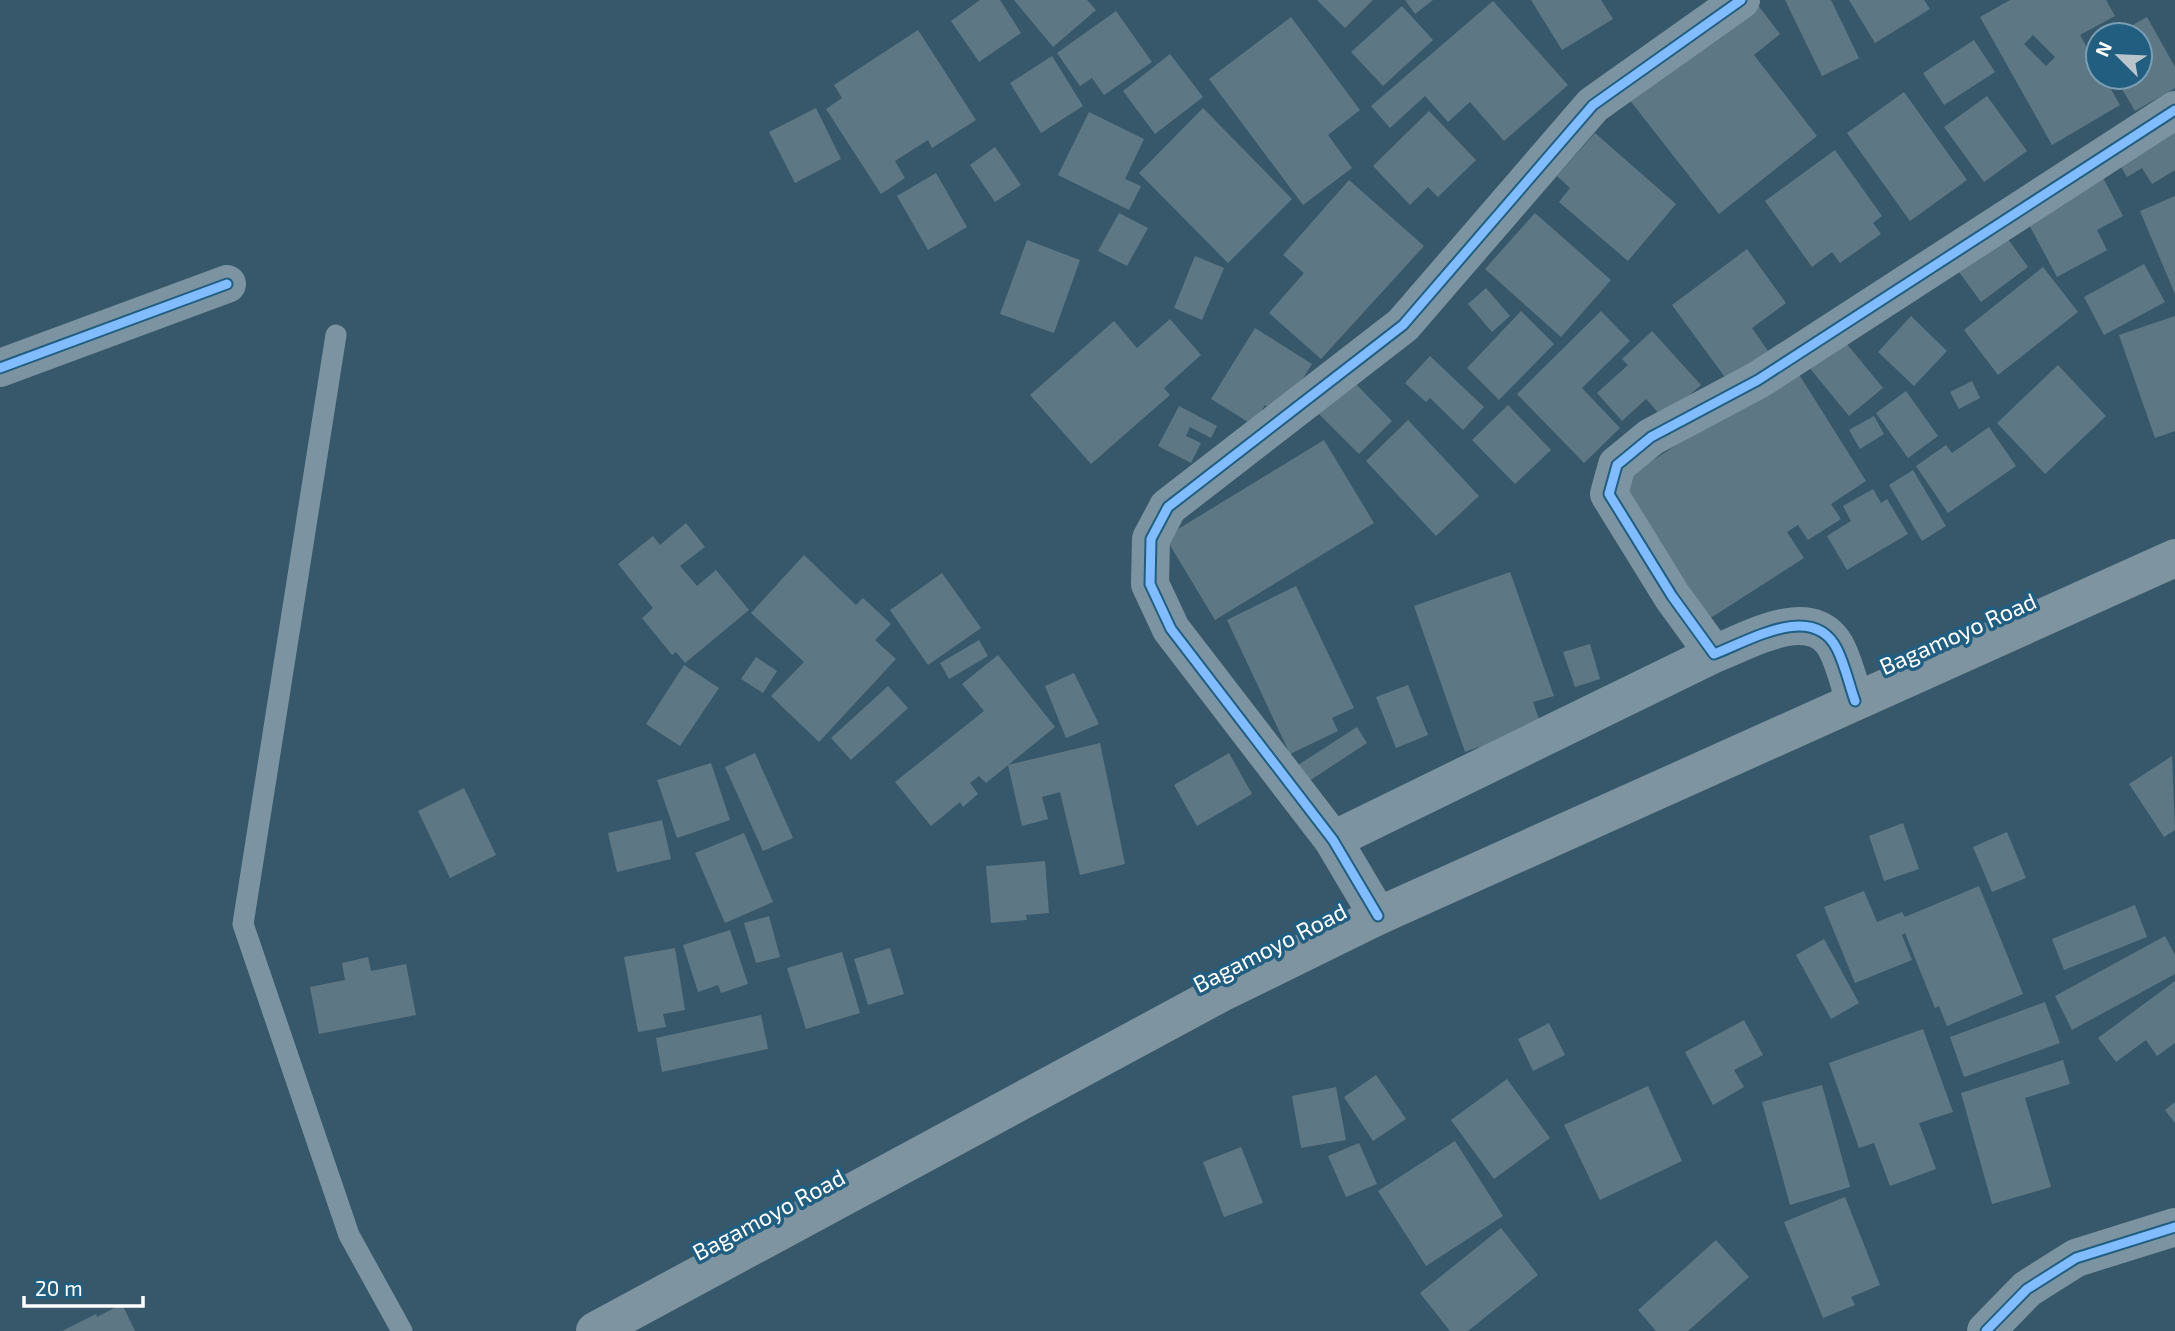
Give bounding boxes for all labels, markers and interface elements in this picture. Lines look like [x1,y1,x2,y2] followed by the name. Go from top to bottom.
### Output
[2084,21,2154,91] north arrow
[2090,38,2116,60] text: N
[1875,586,2040,680] street label: Bagamoyo Road
[1188,896,1351,998] street label: Bagamoyo Road
[688,1162,849,1266] street label: Bagamoyo Road
[24,1264,144,1308] scale bar
[35,1275,83,1300] text: 20 m

